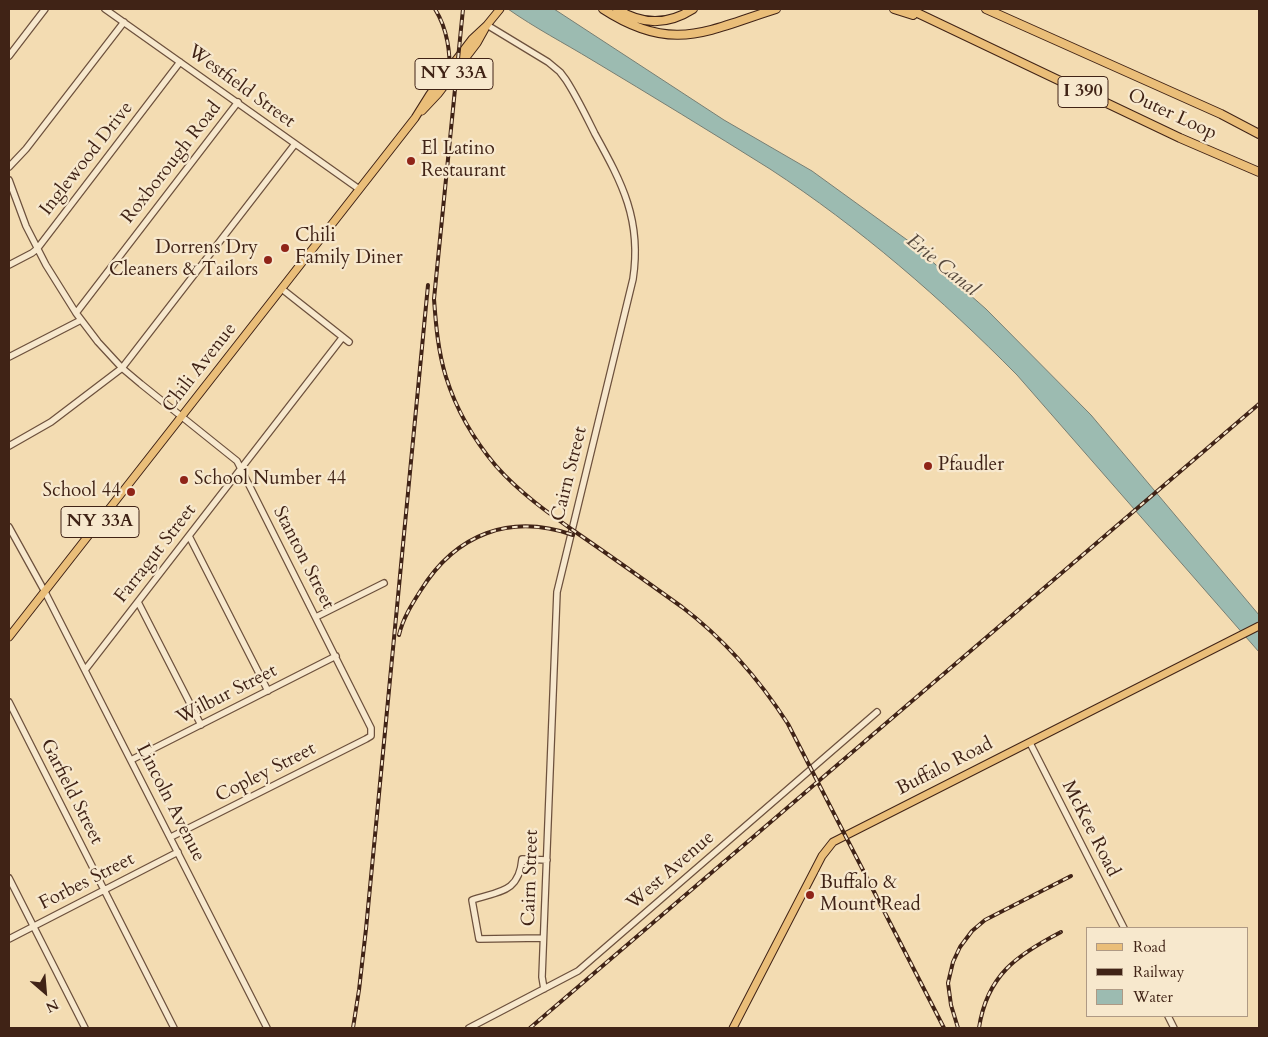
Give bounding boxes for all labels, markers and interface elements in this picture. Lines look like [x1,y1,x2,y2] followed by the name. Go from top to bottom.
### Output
[183,40,299,134] street label: Westfield Street
[415,59,493,90] road number: NY 33A
[1058,76,1108,108] road number: I 390
[1124,84,1220,146] street label: Outer Loop
[35,97,139,221] street label: Inglewood Drive
[117,97,227,229] street label: Roxborough Road
[421,139,506,183] place label: El Latino Restaurant
[405,155,417,167] marker: El Latino Restaurant
[295,226,403,270] place label: Chili Family Diner
[901,230,983,302] water label: Erie Canal
[109,238,258,282] place label: Dorrens Dry Cleaners & Tailors
[279,242,291,254] marker: Chili Family Diner
[262,254,274,266] marker: Dorrens Dry Cleaners & Tailors
[158,319,242,417] street label: Chili Avenue
[547,424,593,524] street label: Cairn Street
[938,455,1004,477] place label: Pfaudler
[922,460,934,472] marker: Pfaudler
[194,469,346,491] place label: School Number 44
[178,474,190,486] marker: School Number 44
[42,481,121,503] place label: School 44
[125,486,137,498] marker: School 44
[110,500,202,608] street label: Farragut Street
[267,503,339,613] street label: Stanton Street
[61,507,139,538] road number: NY 33A
[173,660,281,730] street label: Wilbur Street
[893,733,997,801] street label: Buffalo Road
[35,735,107,849] street label: Garfield Street
[212,738,320,808] street label: Copley Street
[131,740,209,866] street label: Lincoln Avenue
[1056,777,1124,881] street label: McKee Road
[623,827,719,915] street label: West Avenue
[518,829,544,927] street label: Cairn Street
[35,848,139,916] street label: Forbes Street
[820,873,921,917] place label: Buffalo & Mount Read
[804,889,816,901] marker: Buffalo & Mount Read
[1086,927,1248,1017] legend
[1133,937,1166,957] text: Road
[1133,962,1184,982] text: Railway
[20,967,70,1017] north arrow
[1133,987,1173,1007] text: Water
[42,995,62,1017] text: N

